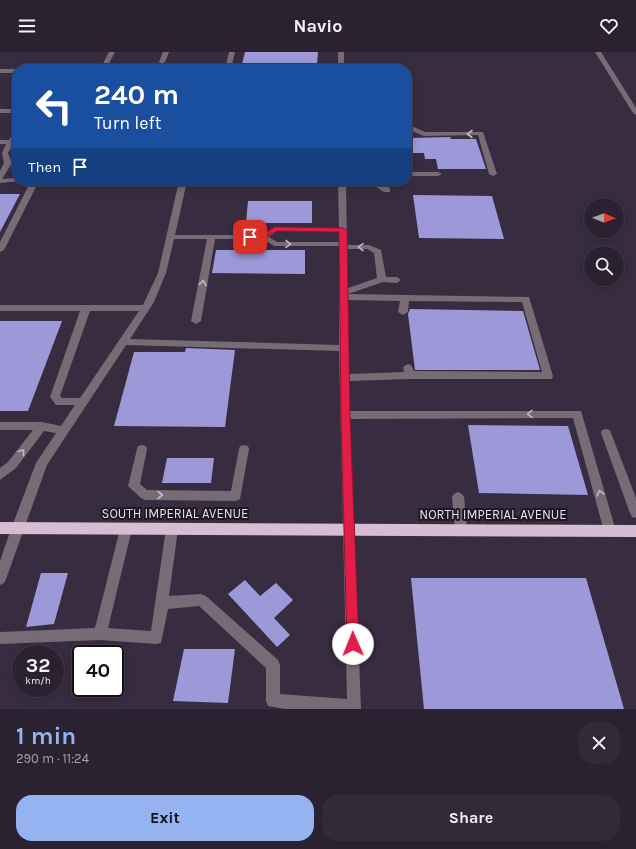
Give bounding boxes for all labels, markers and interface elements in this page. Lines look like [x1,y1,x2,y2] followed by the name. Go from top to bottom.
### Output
[16,15,38,37] icon: menu
[294,15,342,37] text: Navio
[598,15,620,37] icon: heart
[94,78,179,111] text: 240 m
[28,80,80,132] icon: left
[94,112,162,134] text: Turn left
[467,129,473,138] one-way arrow
[69,156,91,178] icon: arrive
[28,158,61,176] text: Then
[584,198,624,238] north arrow
[584,198,624,286] map controls
[233,220,267,254] pin
[239,226,261,248] icon: arrive
[285,240,291,248] one-way arrow
[358,243,364,251] one-way arrow
[584,246,624,286] button: search
[198,280,207,286] one-way arrow
[527,410,533,419] one-way arrow
[18,450,25,457] one-way arrow
[596,490,605,497] one-way arrow
[157,491,163,499] one-way arrow
[102,506,248,521] street label: SOUTH IMPERIAL AVENUE
[419,507,567,522] street label: NORTH IMPERIAL AVENUE
[332,623,374,665] position arrow
[72,645,124,697] speed limit sign: 40
[26,654,50,677] text: 32
[25,675,51,687] text: km/h
[16,722,76,750] text: 1 min
[578,722,620,764] button: close
[16,751,89,766] text: 290 m · 11:24
[16,795,314,841] button: Exit
[322,795,620,841] button: Share

